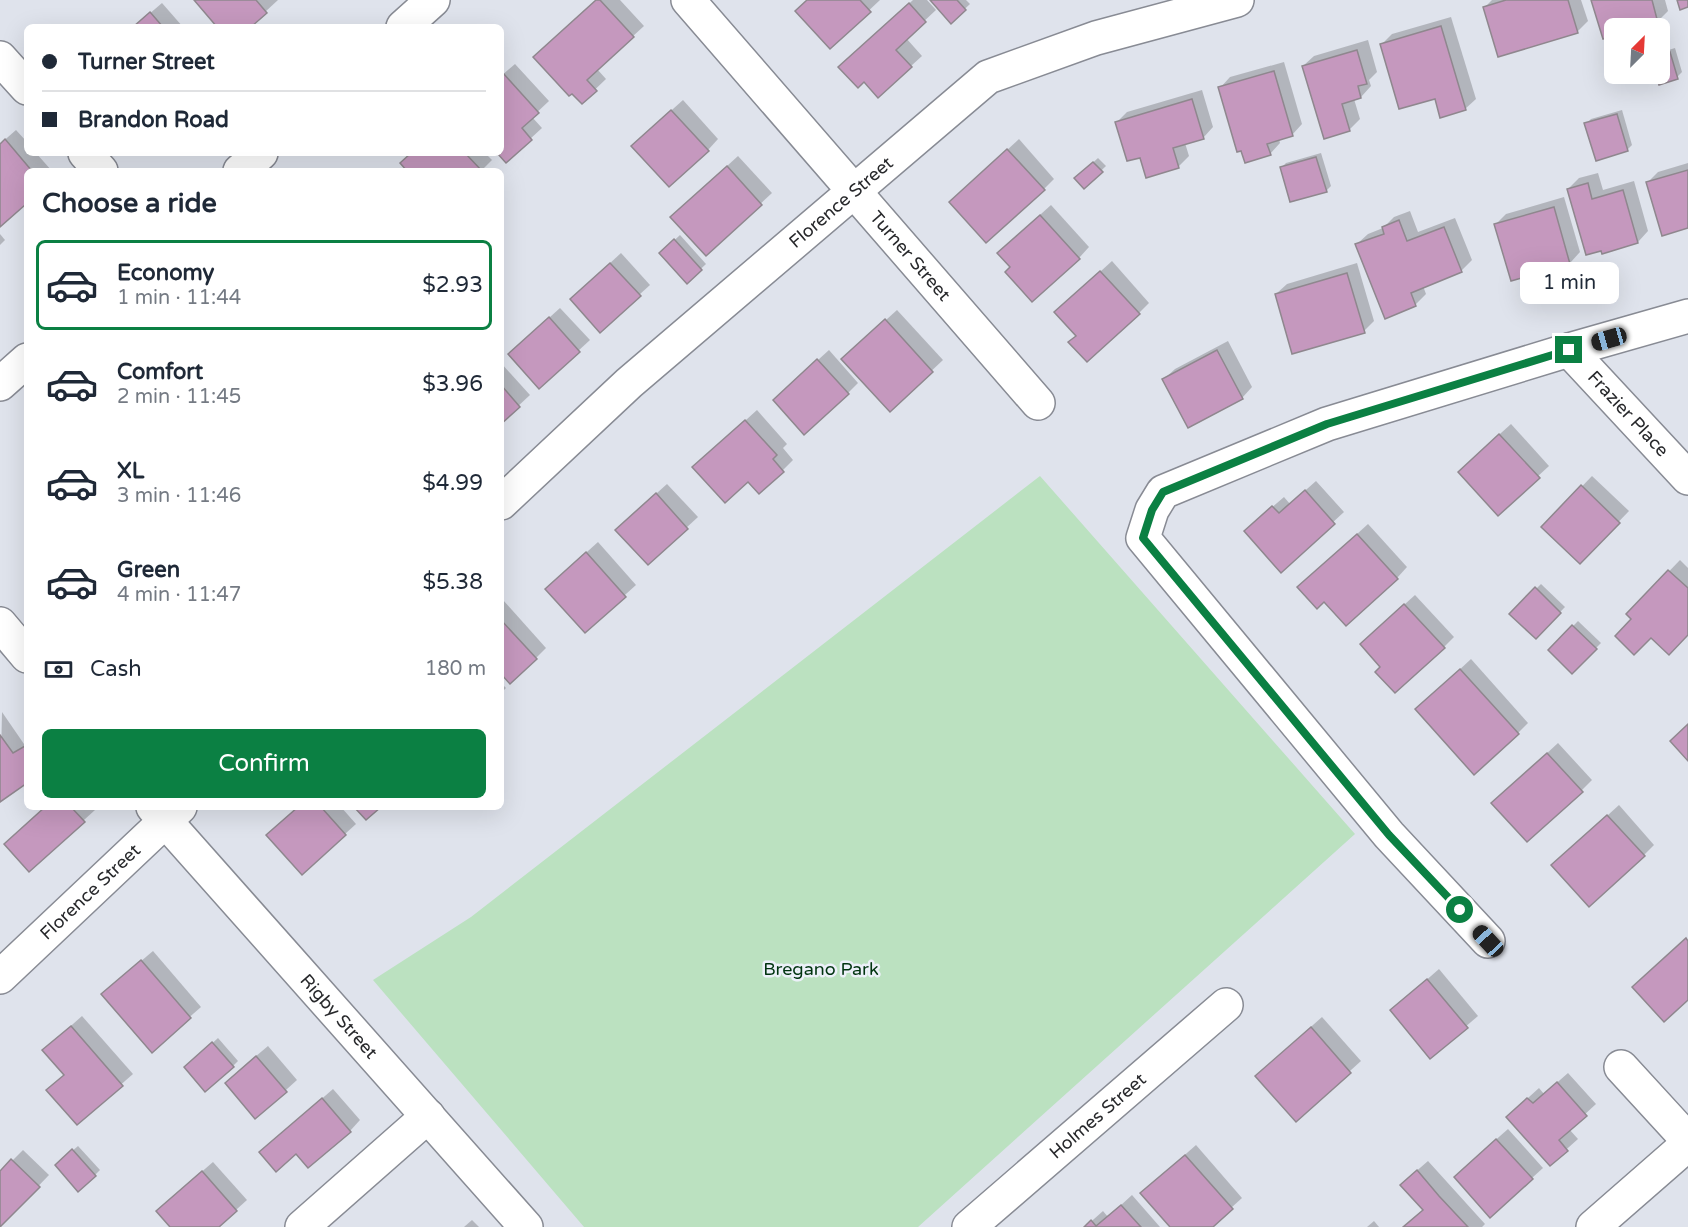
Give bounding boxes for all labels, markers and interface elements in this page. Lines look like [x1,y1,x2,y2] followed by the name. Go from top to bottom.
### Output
[1604,18,1670,84] north arrow
[1604,18,1670,84] map controls
[78,49,215,75] text: Turner Street
[78,107,229,133] text: Brandon Road
[784,152,898,253] street label: Florence Street
[42,187,217,220] text: Choose a ride
[865,206,955,306] street label: Turner Street
[45,258,99,312] icon: car
[117,260,214,286] text: Economy
[1520,263,1618,305] callout: 1 min
[1543,271,1596,295] text: 1 min
[422,272,483,298] text: $2.93
[117,286,241,310] text: 1 min · 11:44
[1589,325,1629,353] car
[1555,336,1582,363] route end
[45,357,99,411] icon: car
[117,359,203,385] text: Comfort
[1583,366,1673,461] street label: Frazier Place
[422,371,483,397] text: $3.96
[117,385,241,409] text: 2 min · 11:45
[45,456,99,510] icon: car
[117,458,144,484] text: XL
[422,470,483,496] text: $4.99
[117,484,241,508] text: 3 min · 11:46
[45,555,99,609] icon: car
[117,557,180,583] text: Green
[422,569,483,595] text: $5.38
[117,583,241,607] text: 4 min · 11:47
[42,653,75,686] icon: cash
[90,656,142,682] text: Cash
[425,657,486,681] text: 180 m
[42,729,486,798] button: Confirm
[35,839,145,944] street label: Florence Street
[1446,896,1473,923] route start
[1469,922,1507,960] car
[763,958,879,980] park label: Bregano Park
[296,970,382,1063] street label: Rigby Street
[1045,1068,1150,1164] street label: Holmes Street

